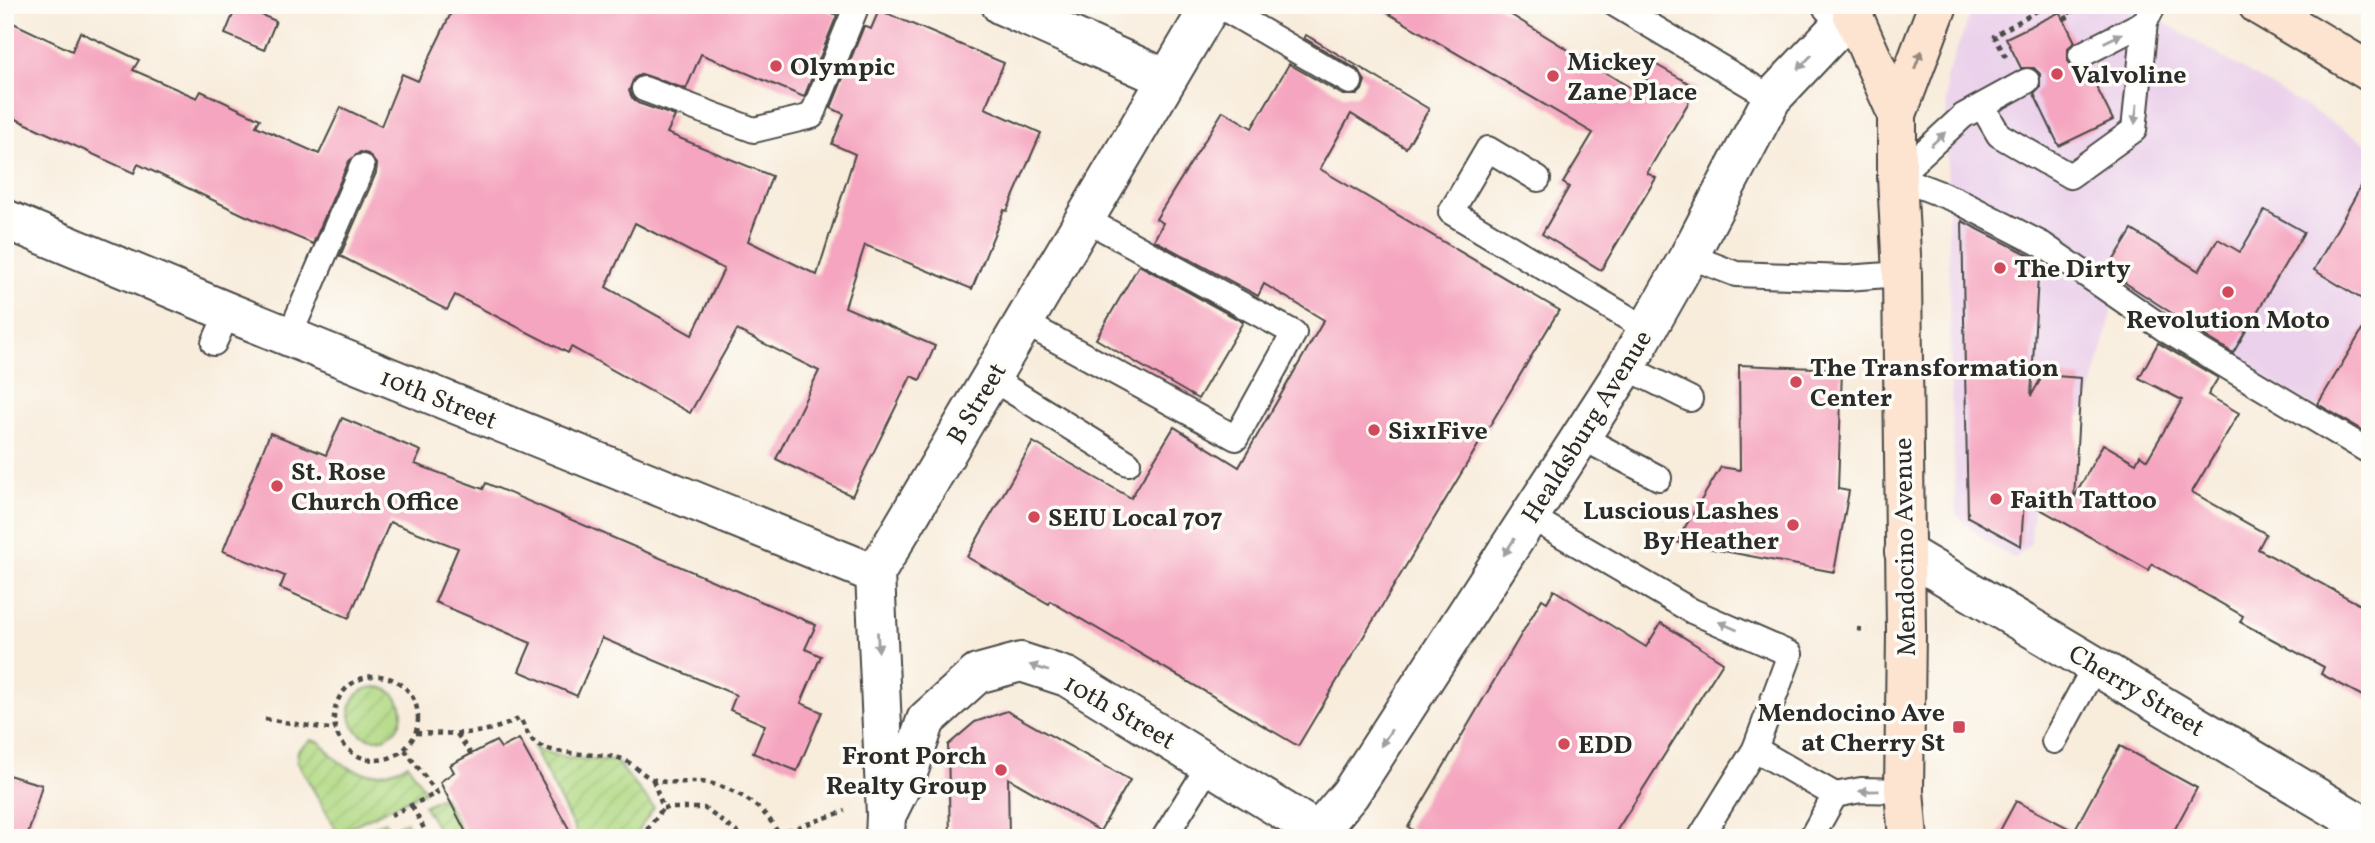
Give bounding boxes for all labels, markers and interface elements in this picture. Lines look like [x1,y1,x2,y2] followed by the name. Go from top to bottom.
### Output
[2103,33,2123,44] one-way arrow
[1567,45,1697,111] place label: Mickey Zane Place
[1912,49,1923,70] one-way arrow
[790,50,895,86] place label: Olympic
[1797,54,1814,71] one-way arrow
[768,58,784,74] marker: Olympic
[2071,58,2187,94] place label: Valvoline
[2049,66,2065,82] marker: Valvoline
[1545,68,1561,84] marker: Mickey Zane Place
[2130,103,2141,125] one-way arrow
[1929,132,1946,148] one-way arrow
[2014,252,2131,288] place label: The Dirty
[1992,260,2008,276] marker: The Dirty
[2220,284,2236,300] marker: Revolution Moto
[2126,303,2330,339] place label: Revolution Moto
[1514,324,1662,531] street label: Healdsburg Avenue
[1810,351,2059,417] place label: The Transformation Center
[939,356,1016,452] street label: B Street
[374,360,502,440] street label: 10th Street
[1788,374,1804,390] marker: The Transformation Center
[1388,414,1488,450] place label: Six1Five
[1366,422,1382,438] marker: Six1Five
[1886,437,1926,657] street label: Mendocino Avenue
[291,455,459,521] place label: St. Rose Church Office
[269,478,285,494] marker: St. Rose Church Office
[2010,483,2157,519] place label: Faith Tattoo
[1988,491,2004,507] marker: Faith Tattoo
[1583,494,1779,560] place label: Luscious Lashes By Heather
[1048,501,1223,537] place label: SEIU Local 707
[1026,509,1042,525] marker: SEIU Local 707
[1785,517,1801,533] marker: Luscious Lashes By Heather
[1503,538,1516,557] one-way arrow
[1718,620,1738,632] one-way arrow
[872,631,883,653] one-way arrow
[2061,637,2211,747] street label: Cherry Street
[1029,662,1050,673] one-way arrow
[1056,666,1182,759] street label: 10th Street
[1757,696,1945,762] place label: Mendocino Ave at Cherry St
[1951,719,1967,735] marker: Mendocino Ave at Cherry St
[1578,728,1632,764] place label: EDD
[1380,729,1393,748] one-way arrow
[1556,736,1572,752] marker: EDD
[826,739,987,805] place label: Front Porch Realty Group
[993,762,1009,778] marker: Front Porch Realty Group
[1858,785,1880,796] one-way arrow

